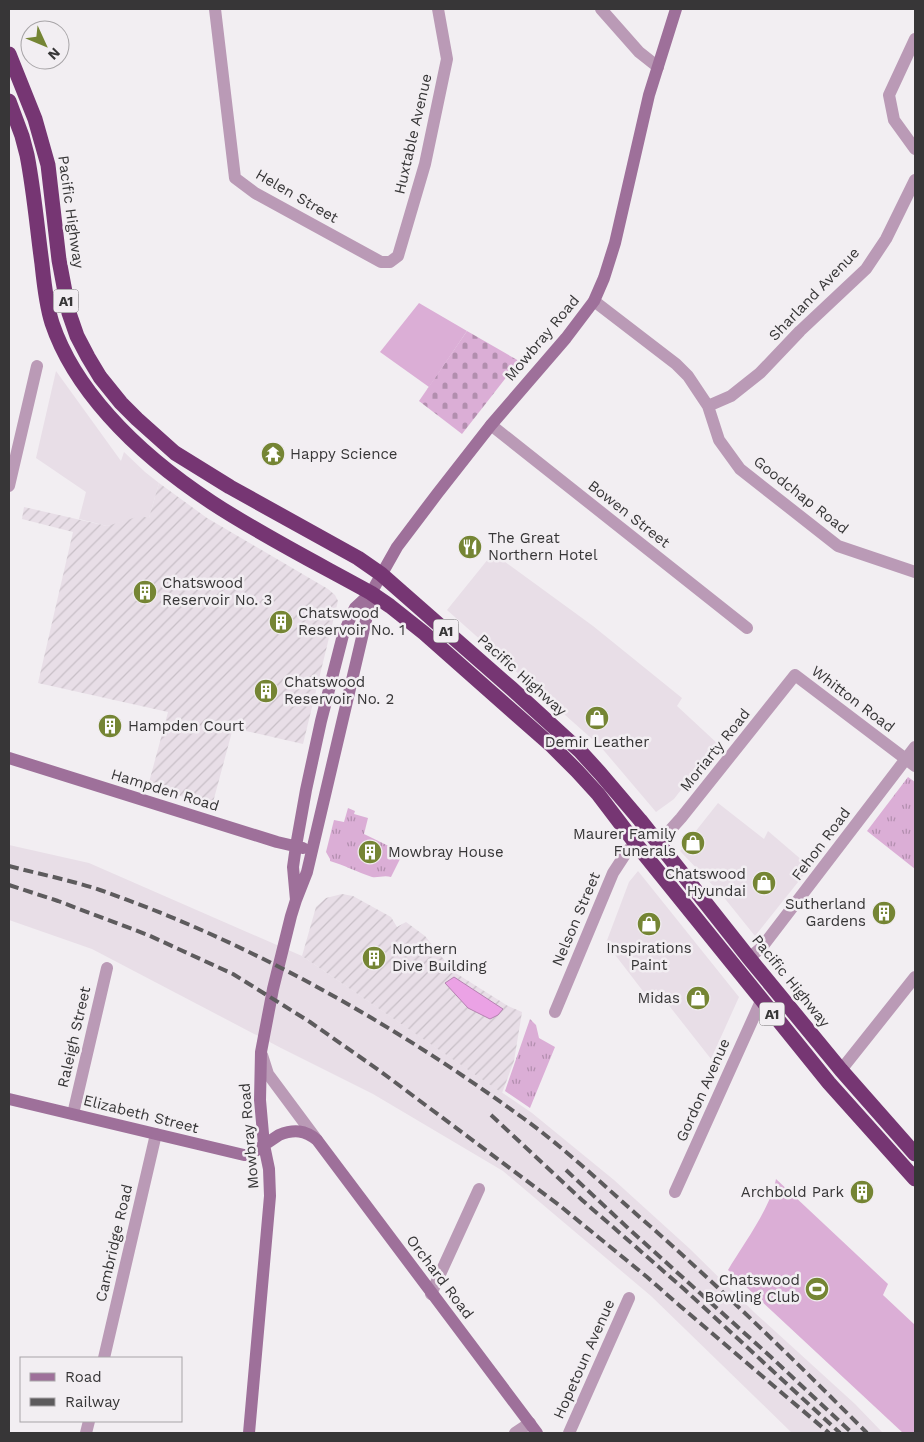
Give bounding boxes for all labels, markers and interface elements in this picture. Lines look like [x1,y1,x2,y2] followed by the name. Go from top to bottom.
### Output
[20,20,70,70] north arrow
[45,45,64,63] text: N
[390,72,436,196] street label: Huxtable Avenue
[54,154,88,270] street label: Pacific Highway
[253,165,342,227] street label: Helen Street
[765,244,863,344] street label: Sharland Avenue
[54,290,78,312] road number: A1
[501,291,583,385] street label: Mowbray Road
[260,441,286,467] temple icon: Happy Science
[290,445,397,463] place label: Happy Science
[750,452,852,538] street label: Goodchap Road
[584,476,674,552] street label: Bowen Street
[488,529,598,564] place label: The Great Northern Hotel
[457,534,483,560] restaurant icon: The Great Northern Hotel
[162,574,272,609] place label: Chatswood Reservoir No. 3
[132,579,158,605] building icon: Chatswood Reservoir No. 3
[298,604,405,639] place label: Chatswood Reservoir No. 1
[268,609,294,635] building icon: Chatswood Reservoir No. 1
[434,620,458,642] road number: A1
[474,630,570,720] street label: Pacific Highway
[808,662,898,736] street label: Whitton Road
[284,673,394,708] place label: Chatswood Reservoir No. 2
[253,678,279,704] building icon: Chatswood Reservoir No. 2
[584,705,610,731] shop icon: Demir Leather
[676,705,754,795] street label: Moriarty Road
[97,713,123,739] building icon: Hampden Court
[128,717,245,735] place label: Hampden Court
[545,733,649,751] place label: Demir Leather
[109,765,221,815] street label: Hampden Road
[788,804,854,884] street label: Fehon Road
[573,825,676,860] place label: Maurer Family Funerals
[680,830,706,856] shop icon: Maurer Family Funerals
[357,839,383,865] building icon: Mowbray House
[388,843,504,861] place label: Mowbray House
[665,865,746,900] place label: Chatswood Hyundai
[548,869,604,969] street label: Nelson Street
[751,870,777,896] shop icon: Chatswood Hyundai
[785,895,866,930] place label: Sutherland Gardens
[871,900,897,926] building icon: Sutherland Gardens
[636,911,662,937] shop icon: Inspirations Paint
[748,931,834,1031] street label: Pacific Highway
[606,939,692,974] place label: Inspirations Paint
[392,940,487,975] place label: Northern Dive Building
[361,945,387,971] building icon: Northern Dive Building
[54,984,95,1089] street label: Raleigh Street
[685,985,711,1011] shop icon: Midas
[637,989,680,1007] place label: Midas
[760,1002,784,1026] road number: A1
[672,1036,734,1144] street label: Gordon Avenue
[235,1082,263,1190] street label: Mowbray Road
[81,1091,201,1137] street label: Elizabeth Street
[849,1179,875,1205] building icon: Archbold Park
[92,1182,136,1304] street label: Cambridge Road
[741,1183,844,1201] place label: Archbold Park
[403,1232,477,1322] street label: Orchard Road
[704,1271,800,1306] place label: Chatswood Bowling Club
[804,1276,830,1302] sports icon: Chatswood Bowling Club
[550,1296,618,1422] street label: Hopetoun Avenue
[20,1357,182,1422] legend
[65,1368,102,1386] text: Road
[65,1393,120,1411] text: Railway

